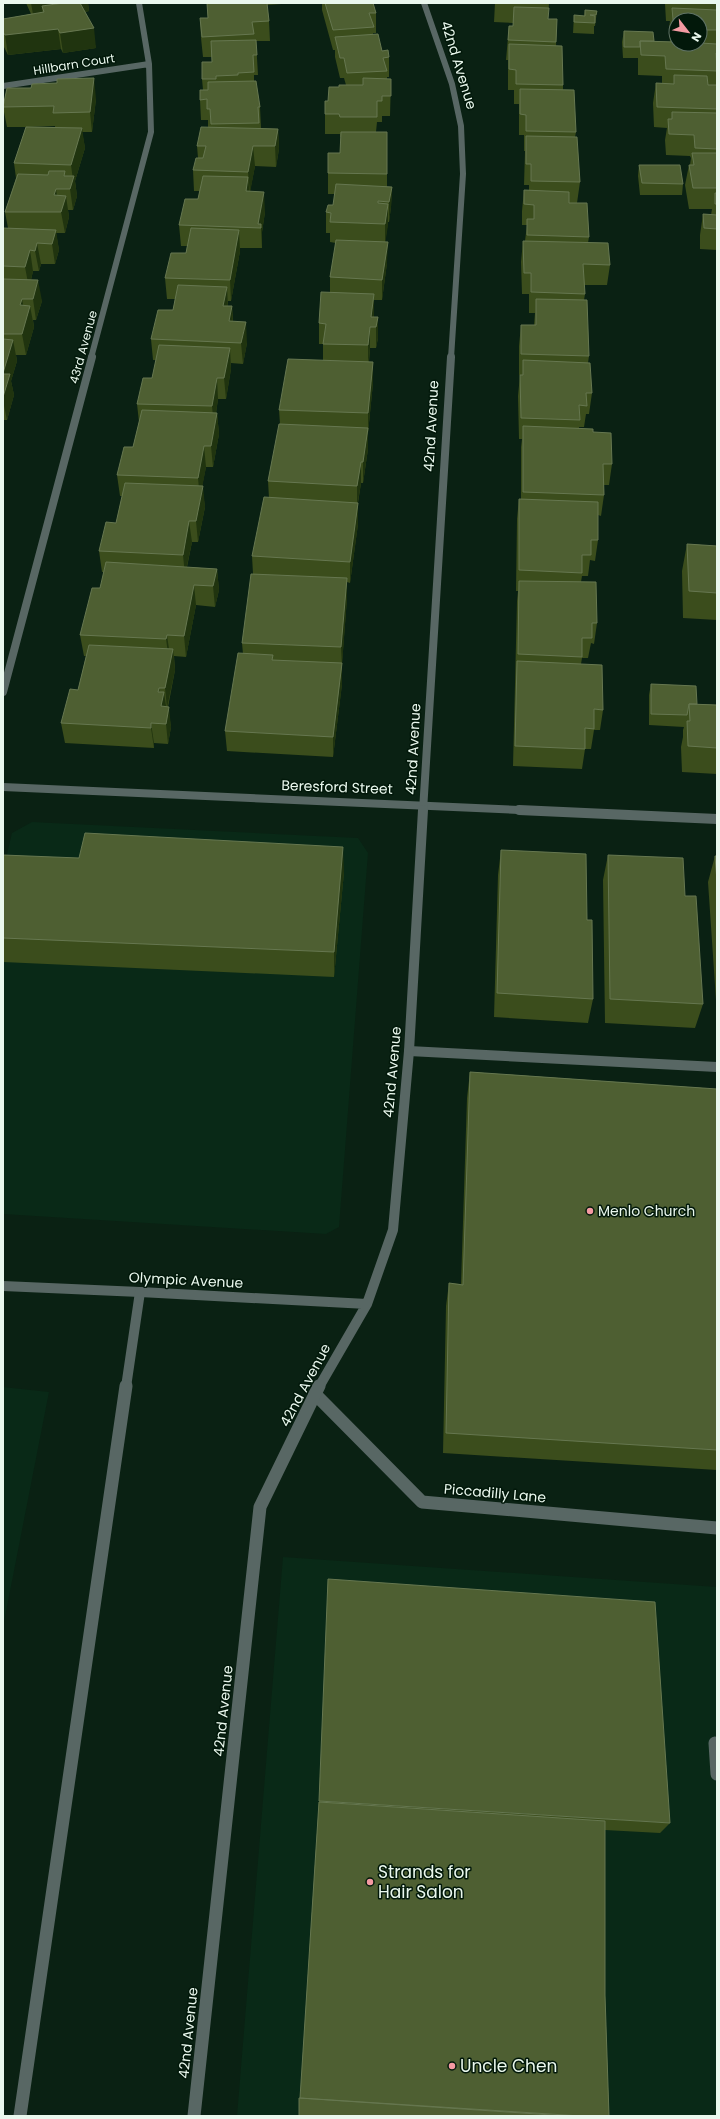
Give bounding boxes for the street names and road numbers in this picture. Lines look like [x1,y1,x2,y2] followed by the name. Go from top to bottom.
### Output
[436,18,482,112] street label: 42nd Avenue
[32,49,116,79] street label: Hillbarn Court
[65,308,101,386] street label: 43rd Avenue
[419,379,443,472] street label: 42nd Avenue
[401,702,425,795] street label: 42nd Avenue
[281,775,393,799] street label: Beresford Street
[378,1025,406,1118] street label: 42nd Avenue
[128,1267,244,1293] street label: Olympic Avenue
[275,1340,335,1430] street label: 42nd Avenue
[443,1479,547,1507] street label: Piccadilly Lane
[208,1664,238,1758] street label: 42nd Avenue
[173,1986,203,2080] street label: 42nd Avenue

